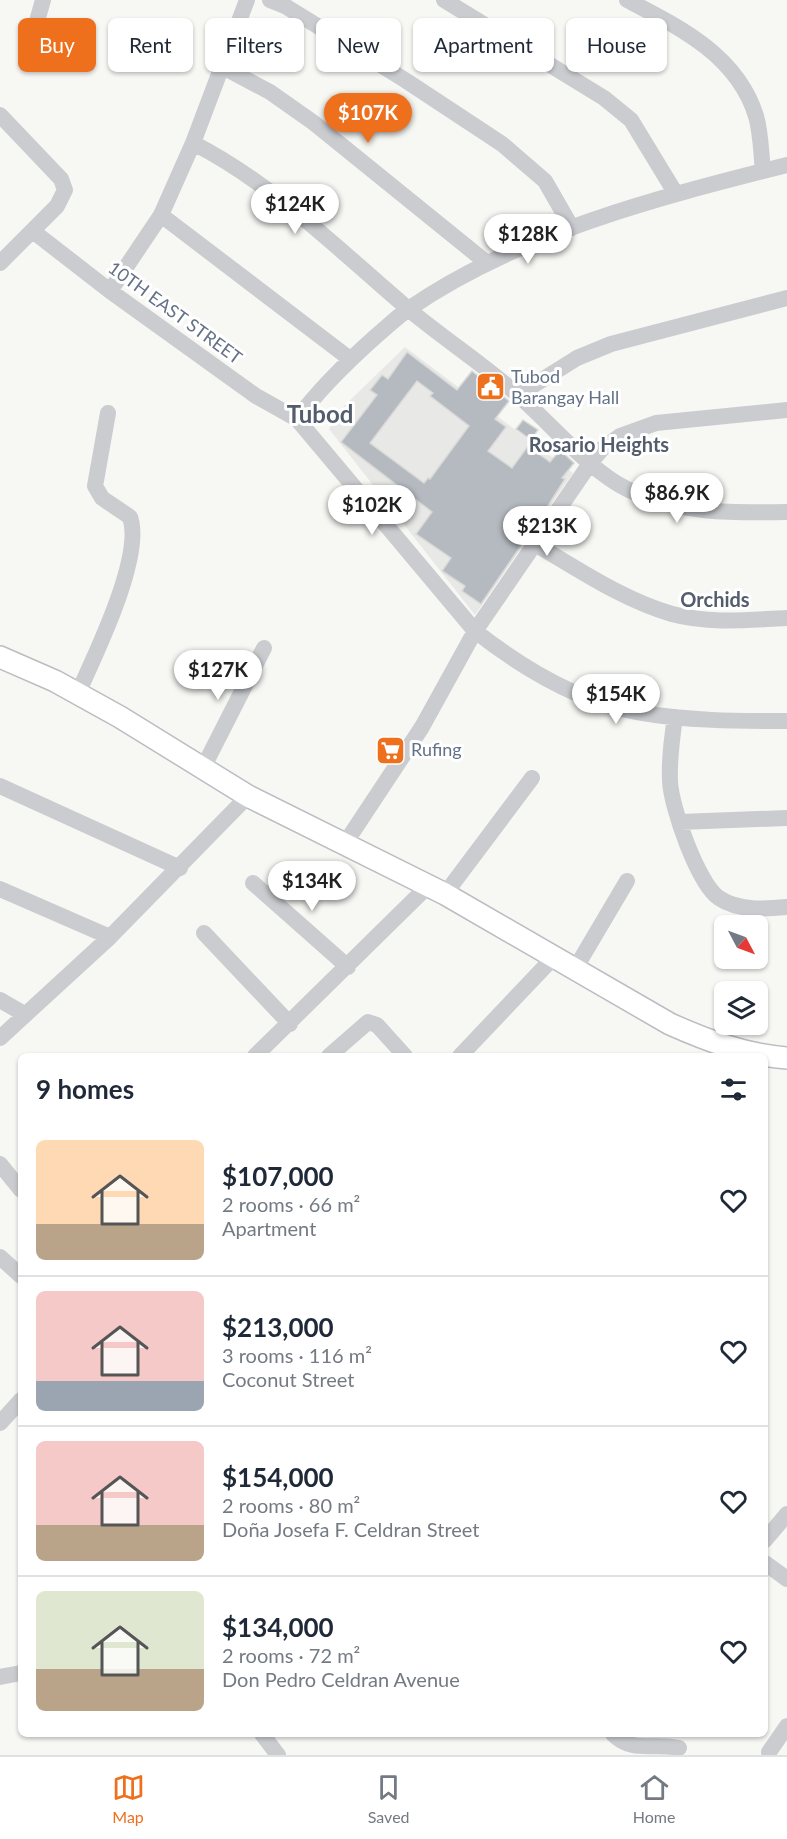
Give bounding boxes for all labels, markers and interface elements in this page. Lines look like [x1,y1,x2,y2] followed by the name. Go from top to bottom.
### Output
[18,18,96,72] chip: Buy
[108,18,193,72] chip: Rent
[205,18,304,72] chip: Filters
[316,18,401,72] chip: New
[413,18,554,72] chip: Apartment
[566,18,667,72] chip: House
[326,93,410,144] pin: $107K
[338,100,398,124] text: $107K
[253,184,337,235] pin: $124K
[265,191,325,215] text: $124K
[486,214,570,265] pin: $128K
[498,221,558,245] text: $128K
[104,256,247,368] street label: 10TH EAST STREET
[511,365,619,408] place label: Tubod Barangay Hall
[474,371,506,403] public building icon: Tubod Barangay Hall
[287,399,353,428] district label: Tubod
[529,432,669,456] district label: Rosario Heights
[628,473,726,524] pin: $86.9K
[645,480,709,504] text: $86.9K
[330,485,414,536] pin: $102K
[342,492,402,516] text: $102K
[505,506,589,557] pin: $213K
[517,513,577,537] text: $213K
[680,587,750,611] district label: Orchids
[176,650,260,701] pin: $127K
[188,657,248,681] text: $127K
[574,674,658,725] pin: $154K
[586,681,646,705] text: $154K
[374,734,406,766] supermarket icon: Rufing
[411,738,462,760] place label: Rufing
[270,861,354,912] pin: $134K
[282,868,342,892] text: $134K
[714,915,768,969] north arrow
[714,915,768,1035] map controls
[714,981,768,1035] button: layers
[36,1073,134,1105] text: 9 homes
[717,1073,750,1106] icon: filters
[222,1160,334,1192] text: $107,000
[84,1164,156,1236] icon: home
[717,1184,750,1217] icon: heart
[222,1192,360,1216] text: 2 rooms · 66 m²
[222,1216,316,1240] text: Apartment
[222,1311,334,1343] text: $213,000
[84,1315,156,1387] icon: home
[717,1335,750,1368] icon: heart
[222,1343,372,1367] text: 3 rooms · 116 m²
[222,1367,354,1391] text: Coconut Street
[222,1461,334,1493] text: $154,000
[84,1465,156,1537] icon: home
[717,1485,750,1518] icon: heart
[222,1493,360,1517] text: 2 rooms · 80 m²
[222,1517,480,1541] text: Doña Josefa F. Celdran Street
[222,1611,334,1643] text: $134,000
[84,1615,156,1687] icon: home
[717,1635,750,1668] icon: heart
[222,1643,360,1667] text: 2 rooms · 72 m²
[222,1667,460,1691] text: Don Pedro Celdran Avenue
[112,1771,145,1826] tab: Map
[368,1771,410,1826] tab: Saved
[633,1771,675,1826] tab: Home

